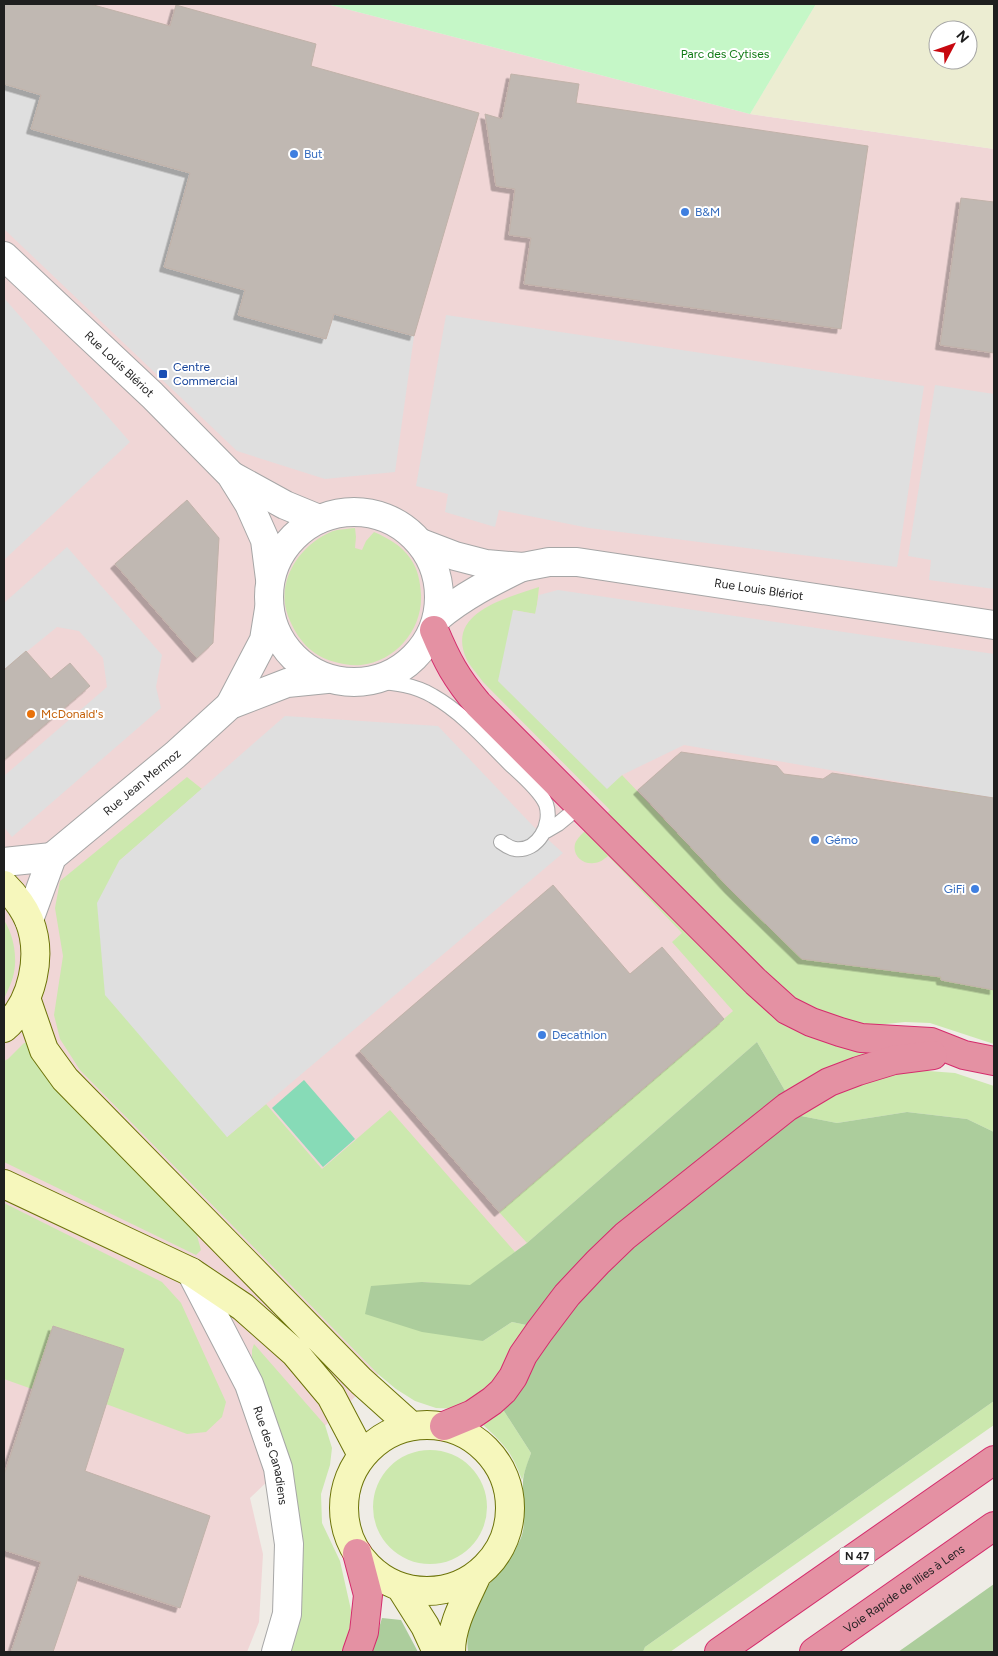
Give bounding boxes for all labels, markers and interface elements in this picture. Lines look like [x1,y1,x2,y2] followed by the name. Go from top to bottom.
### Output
[928,20,978,70] north arrow
[952,27,972,46] text: N
[681,47,770,61] park label: Parc des Cytises
[304,147,323,161] place label: But
[288,148,300,160] marker: But
[695,205,720,219] place label: B&M
[679,206,691,218] marker: B&M
[82,328,157,400] street label: Rue Louis Blériot
[173,360,238,388] place label: Centre Commercial
[157,368,169,380] marker: Centre Commercial
[713,576,805,603] street label: Rue Louis Blériot
[41,707,104,721] place label: McDonald's
[25,708,37,720] marker: McDonald's
[101,746,184,818] street label: Rue Jean Mermoz
[825,833,858,847] place label: Gémo
[809,834,821,846] marker: Gémo
[944,882,965,896] place label: GiFi
[969,883,981,895] marker: GiFi
[552,1028,607,1042] place label: Decathlon
[536,1029,548,1041] marker: Decathlon
[250,1404,290,1506] street label: Rue des Canadiens
[841,1542,968,1636] street label: Voie Rapide de Illies à Lens
[840,1548,874,1564] road number: N 47

